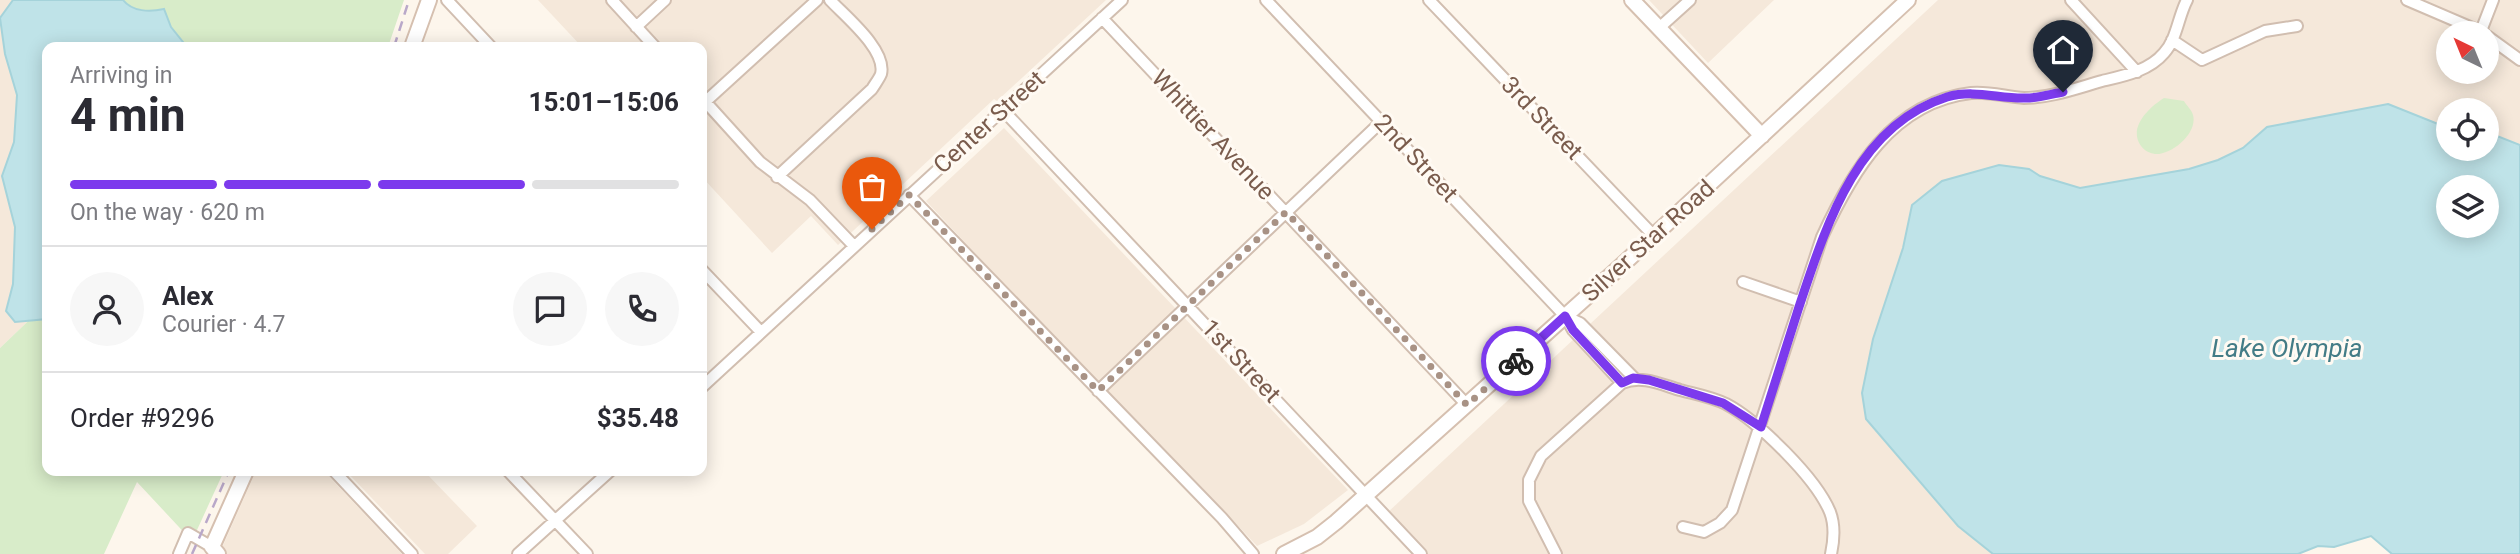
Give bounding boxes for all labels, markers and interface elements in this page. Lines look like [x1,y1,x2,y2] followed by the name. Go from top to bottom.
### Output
[2033,20,2093,92] pin
[2436,21,2499,84] north arrow
[2436,21,2499,238] map controls
[2044,31,2082,69] icon: home
[70,62,173,89] text: Arriving in
[1146,64,1280,206] street label: Whittier Avenue
[928,65,1050,179] street label: Center Street
[1496,71,1588,165] street label: 3rd Street
[529,87,679,117] text: 15:01–15:06
[70,88,186,142] text: 4 min
[2436,98,2499,161] button: locate
[1368,108,1464,208] street label: 2nd Street
[842,157,902,229] pin
[853,168,891,206] icon: bag
[1576,174,1720,308] street label: Silver Star Road
[2436,175,2499,238] button: layers
[70,199,265,226] text: On the way · 620 m
[70,272,144,346] button: person
[513,272,587,346] button: chat
[605,272,679,346] button: phone
[162,281,214,311] text: Alex
[162,311,285,338] text: Courier · 4.7
[1196,314,1286,408] street label: 1st Street
[1481,326,1551,396] courier
[2211,333,2363,363] water label: Lake Olympia
[1497,342,1535,380] icon: bike
[70,403,215,433] text: Order #9296
[597,403,679,433] text: $35.48

